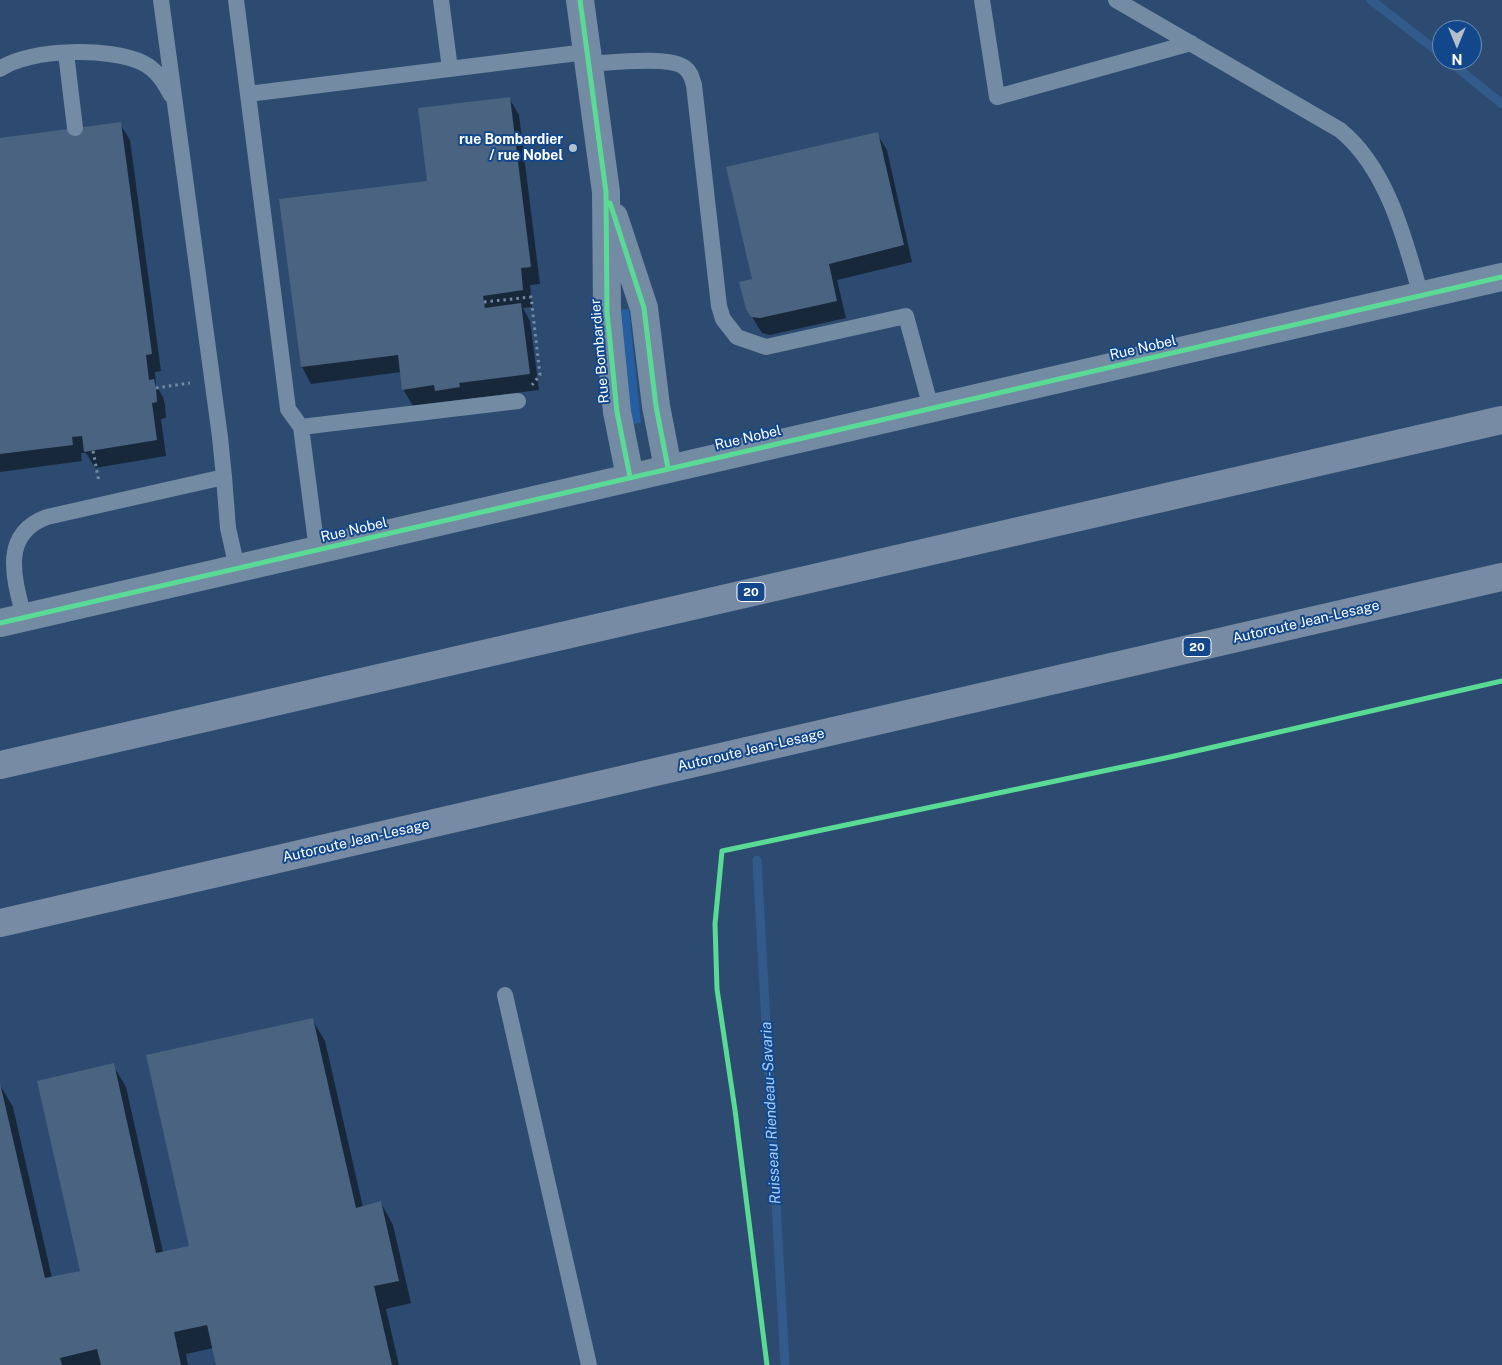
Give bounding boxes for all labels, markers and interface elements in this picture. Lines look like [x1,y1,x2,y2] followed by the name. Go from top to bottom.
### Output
[1432,20,1482,70] north arrow
[1452,51,1462,67] text: N
[459,132,563,164] place label: rue Bombardier / rue Nobel
[567,142,579,154] marker: rue Bombardier / rue Nobel
[587,298,613,404] street label: Rue Bombardier
[1108,332,1178,364] street label: Rue Nobel
[713,422,783,454] street label: Rue Nobel
[319,514,389,546] street label: Rue Nobel
[737,582,765,602] road number: 20
[1231,597,1381,647] street label: Autoroute Jean-Lesage
[1183,638,1211,656] road number: 20
[676,725,826,775] street label: Autoroute Jean-Lesage
[281,816,431,866] street label: Autoroute Jean-Lesage
[757,1021,785,1205] water label: Ruisseau Riendeau-Savaria

